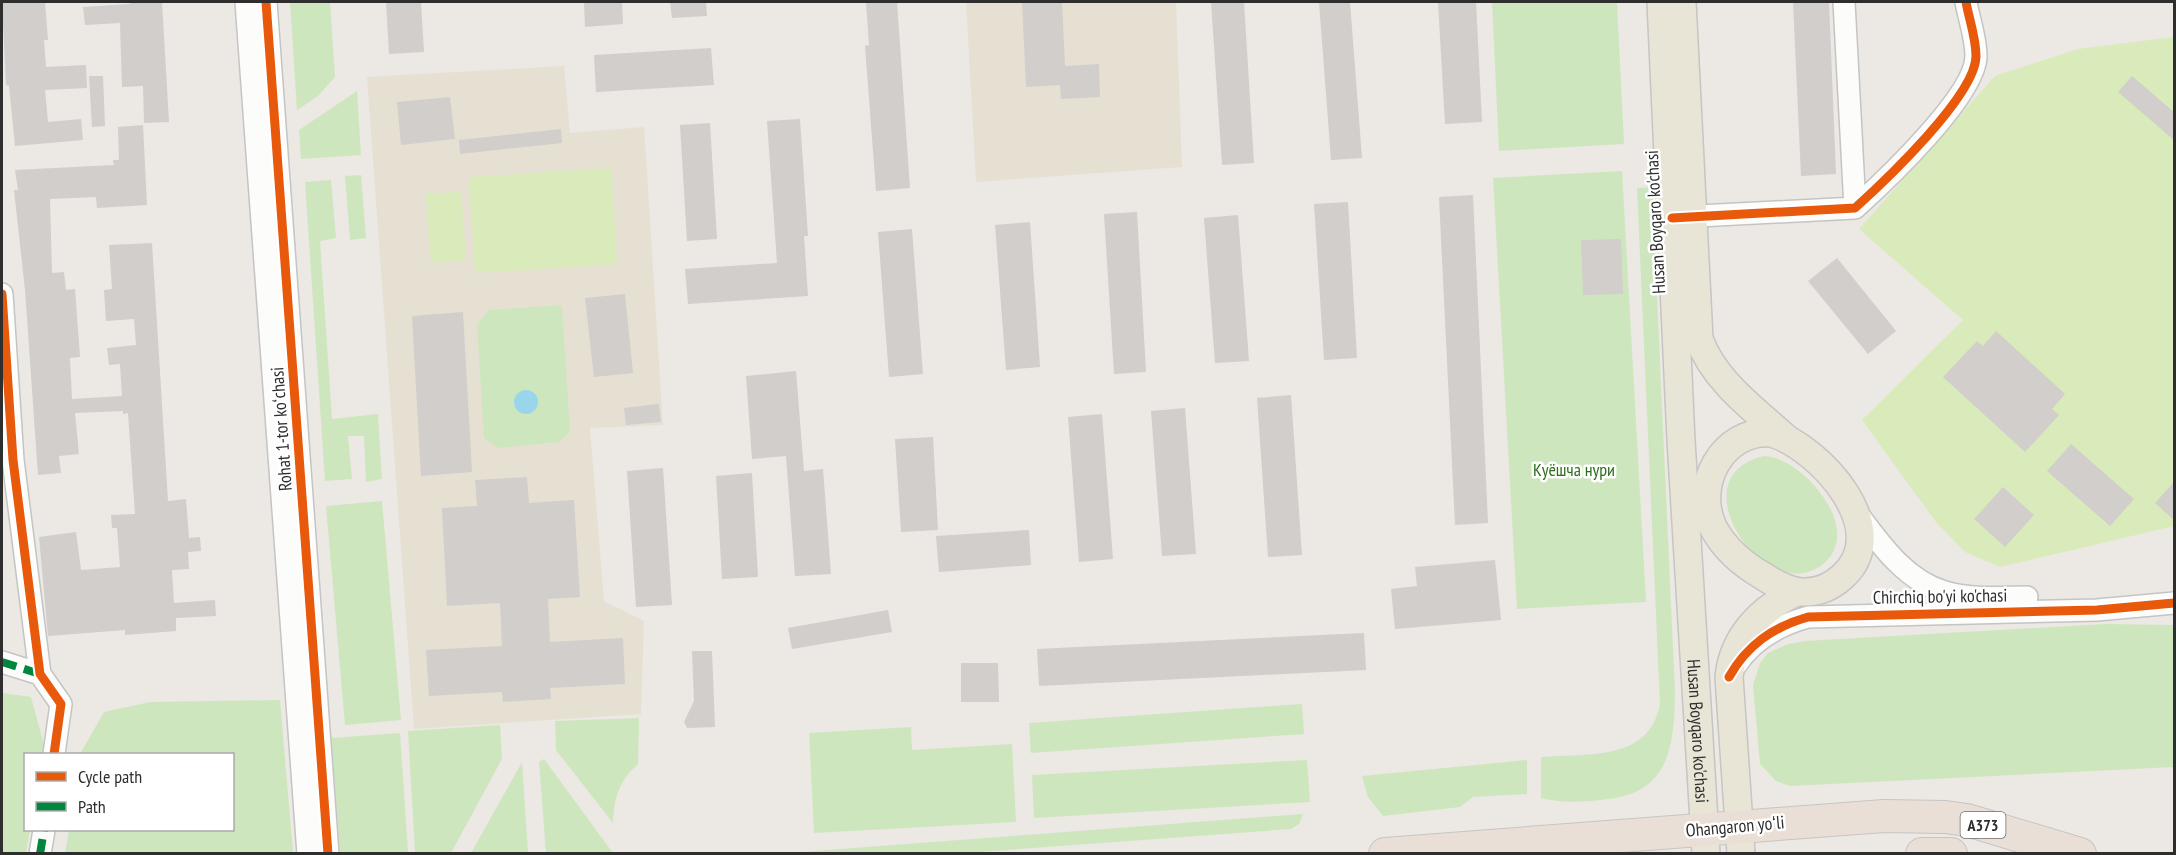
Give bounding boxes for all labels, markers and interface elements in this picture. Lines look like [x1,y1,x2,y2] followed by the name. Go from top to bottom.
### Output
[1640,150,1670,294] street label: Husan Boyqaro ko'chasi
[265,366,297,492] street label: Rohat 1-tor koʻchasi
[1533,458,1615,481] park label: Куёшча нури
[1873,583,2007,609] street label: Chirchiq bo'yi ko'chasi
[1683,658,1714,804] street label: Husan Boyqaro ko'chasi
[24,753,234,831] legend
[78,765,142,788] text: Cycle path
[78,795,106,818] text: Path
[1685,810,1785,842] street label: Ohangaron yoʻli
[1960,812,2006,838] road number: A373

